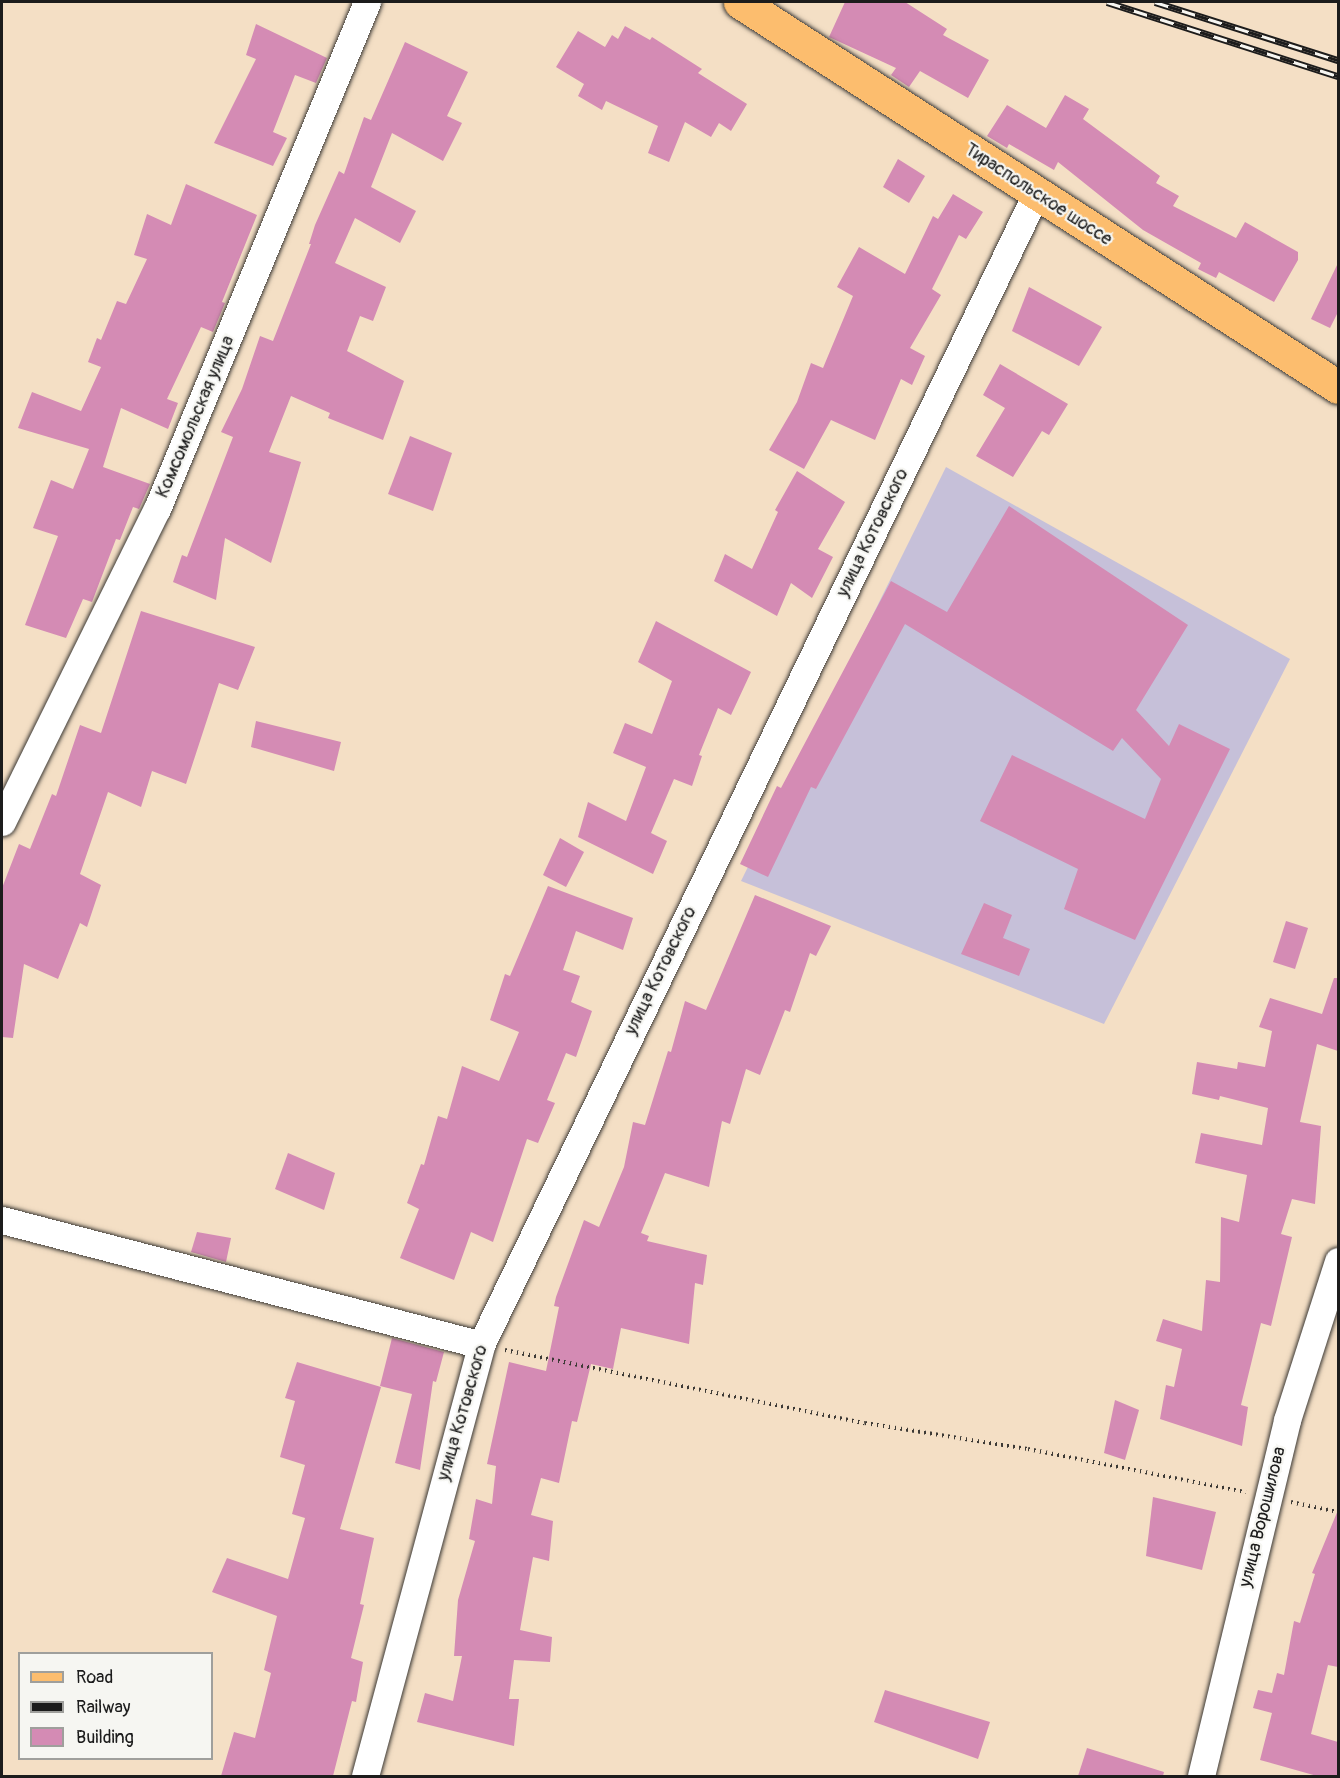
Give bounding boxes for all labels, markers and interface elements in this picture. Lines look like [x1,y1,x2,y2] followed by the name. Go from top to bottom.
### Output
[960,139,1116,251] street label: Тираспольское шоссе
[152,333,240,501] street label: Комсомольская улица
[833,465,913,601] street label: улица Котовского
[621,903,701,1039] street label: улица Котовского
[433,1343,493,1483] street label: улица Котовского
[1235,1445,1291,1589] street label: улица Ворошилова
[18,1652,213,1760] legend
[76,1666,113,1689] text: Road
[76,1696,131,1719] text: Railway
[76,1726,134,1749] text: Building

